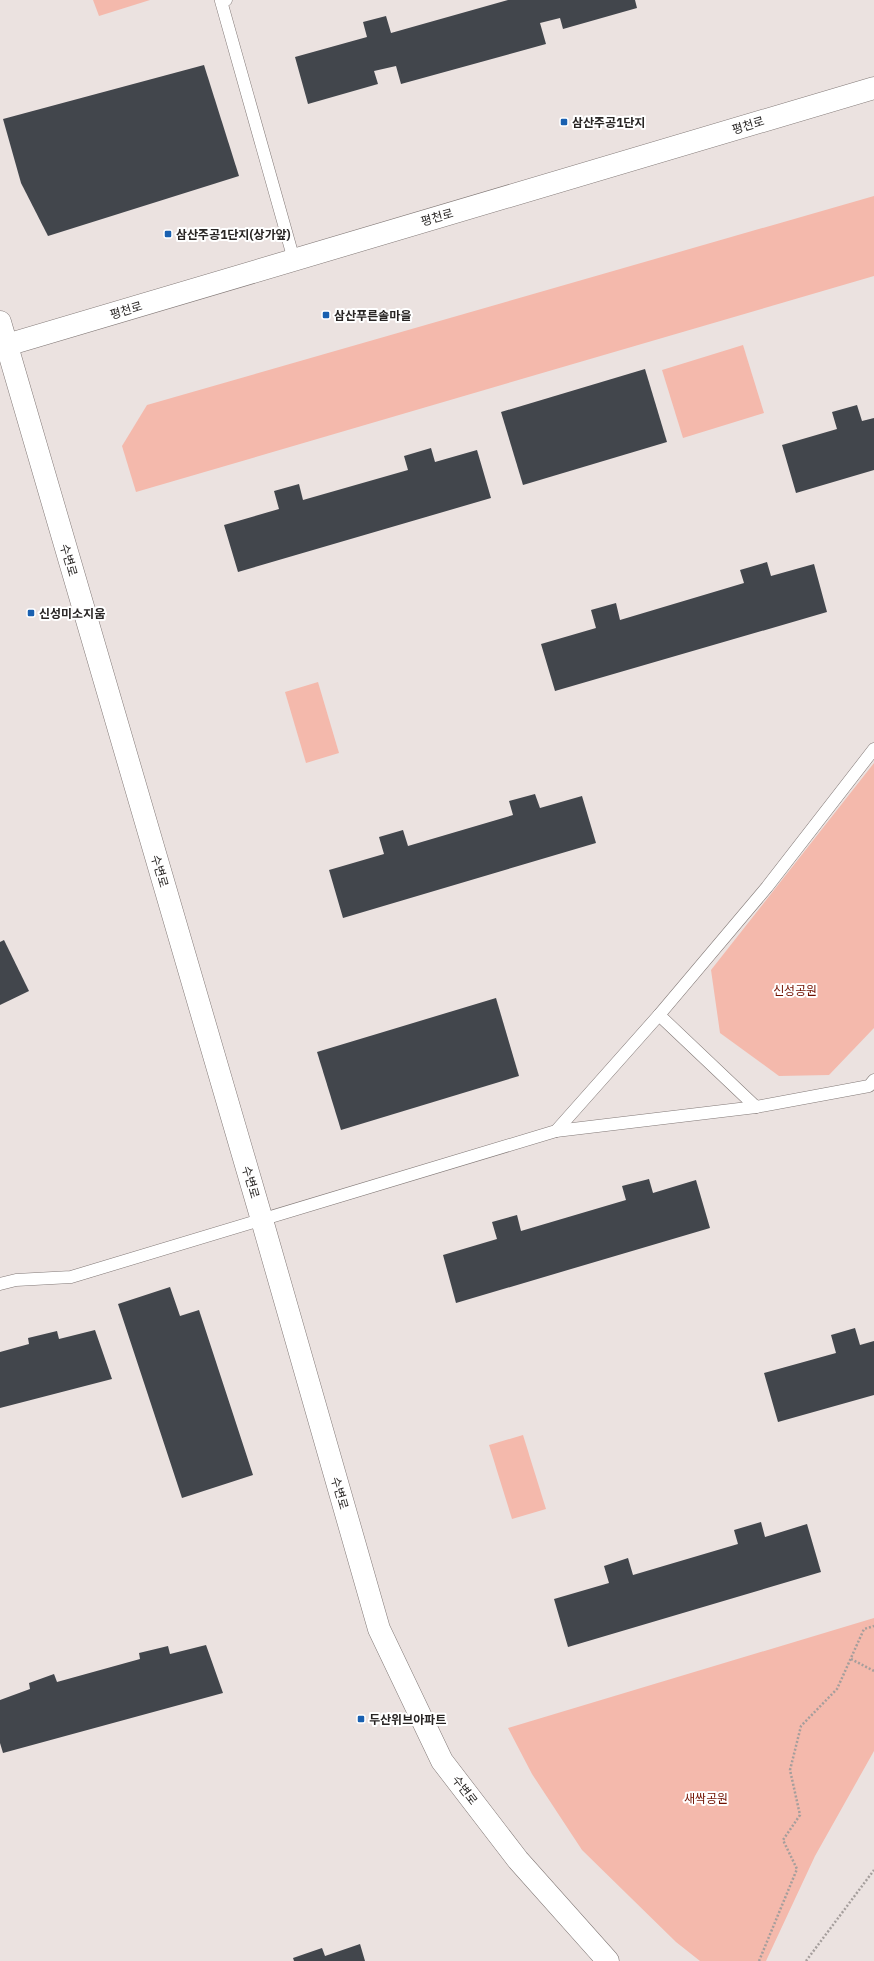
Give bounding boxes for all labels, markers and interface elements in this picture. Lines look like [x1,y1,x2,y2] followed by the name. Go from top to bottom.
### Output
[730,113,766,137] street label: 평천로
[572,115,645,130] place label: 삼산주공1단지
[559,117,569,127] marker: 삼산주공1단지
[419,205,455,229] street label: 평천로
[176,227,291,242] place label: 삼산주공1단지(상가앞)
[163,229,173,239] marker: 삼산주공1단지(상가앞)
[108,298,144,322] street label: 평천로
[334,308,411,323] place label: 삼산푸른솔마을
[321,310,331,320] marker: 삼산푸른솔마을
[57,542,81,578] street label: 수변로
[39,606,105,621] place label: 신성미소지움
[26,608,36,618] marker: 신성미소지움
[148,853,172,889] street label: 수변로
[773,983,817,998] park label: 신성공원
[239,1164,263,1200] street label: 수변로
[328,1475,352,1511] street label: 수변로
[369,1712,446,1727] place label: 두산위브아파트
[356,1714,366,1724] marker: 두산위브아파트
[449,1772,481,1808] street label: 수변로
[684,1791,728,1806] park label: 새싹공원

